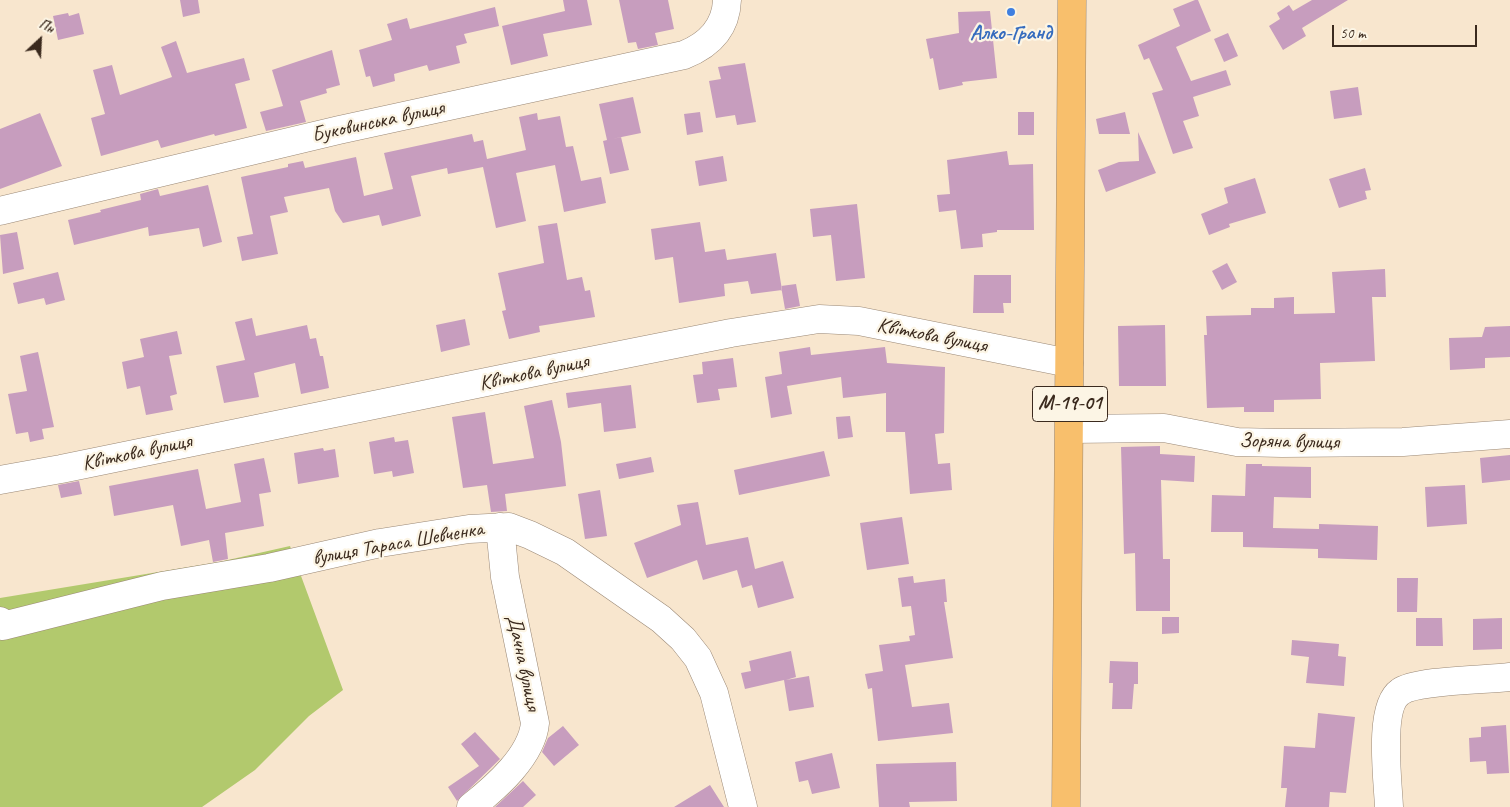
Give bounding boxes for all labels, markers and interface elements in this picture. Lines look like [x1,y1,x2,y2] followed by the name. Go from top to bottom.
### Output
[1005,6,1017,18] marker: Алко-Гранд
[15,15,65,65] north arrow
[36,15,57,37] text: Пн
[1335,15,1480,47] scale bar
[970,20,1052,46] place label: Алко-Гранд
[1340,24,1366,43] text: 50 m
[309,96,447,148] street label: Буковинська вулиця
[875,313,989,359] street label: Квіткова вулиця
[477,349,591,397] street label: Квіткова вулиця
[1032,386,1108,422] road number: М-19-01
[80,429,194,477] street label: Квіткова вулиця
[1239,429,1339,455] street label: Зоряна вулиця
[311,517,485,571] street label: вулиця Тараса Шевченка
[501,613,545,713] street label: Дачна вулиця

